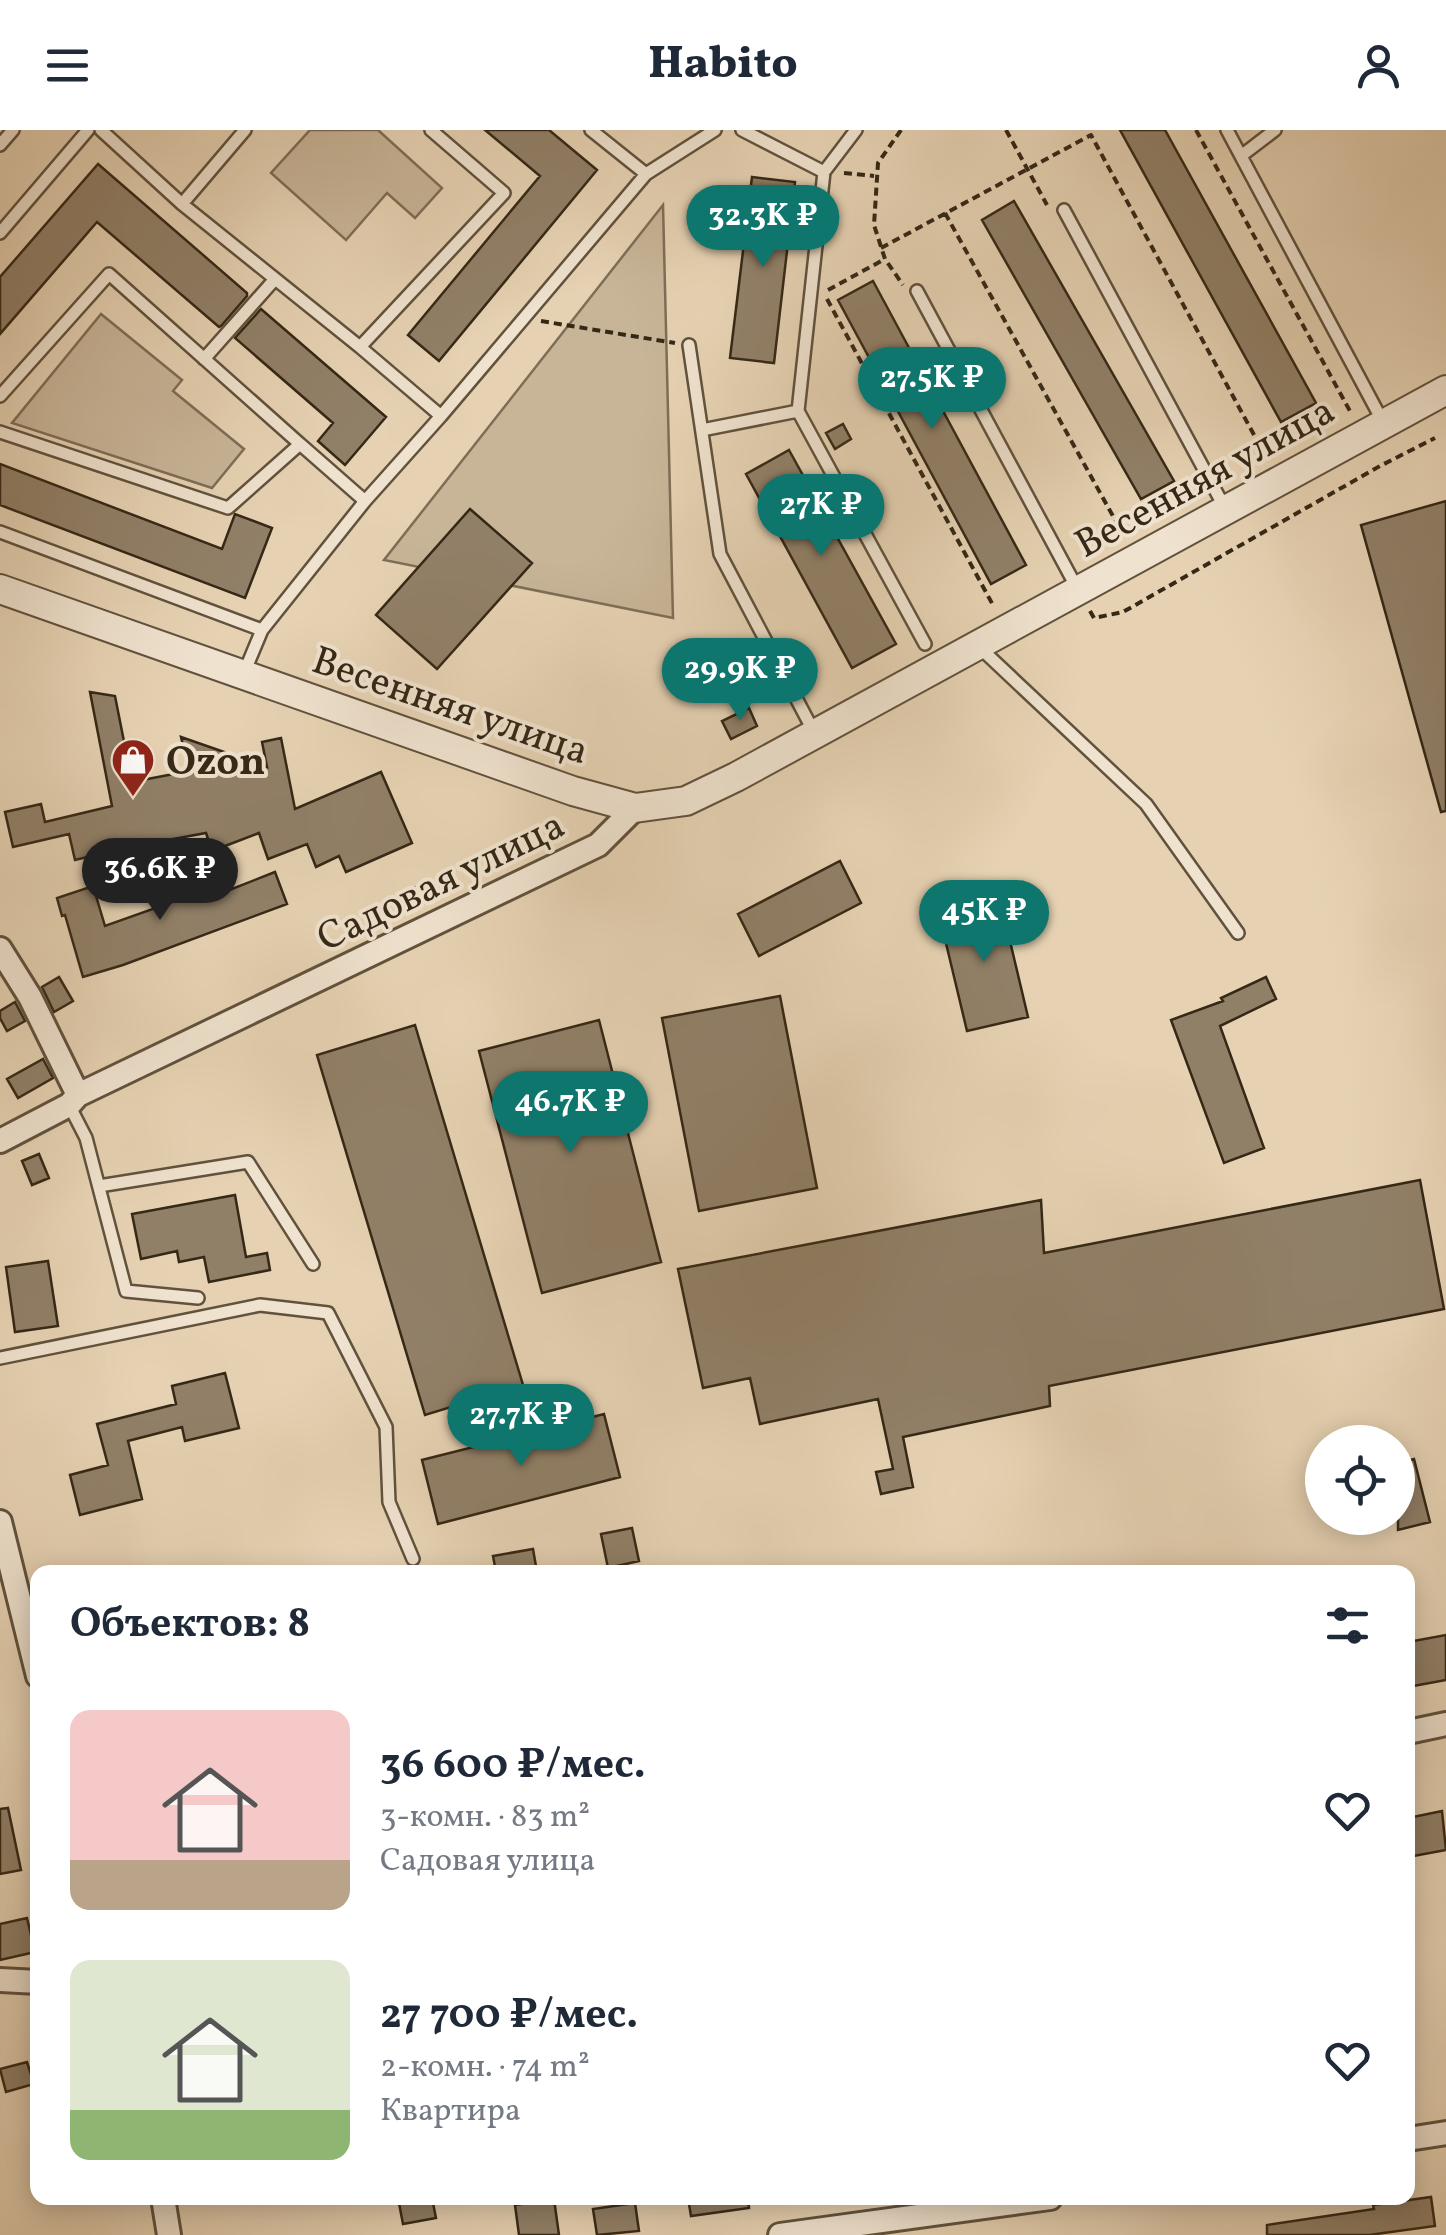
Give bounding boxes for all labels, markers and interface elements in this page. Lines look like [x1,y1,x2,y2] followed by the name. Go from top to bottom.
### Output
[648,34,798,97] text: Habito
[40,38,95,93] icon: menu
[1351,38,1406,93] icon: person
[671,185,855,270] pin: 32.3K ₽
[708,195,818,239] text: 32.3K ₽
[840,347,1024,432] pin: 27.5K ₽
[880,357,984,401] text: 27.5K ₽
[1066,385,1346,574] street label: Весенняя улица
[751,474,891,559] pin: 27K ₽
[779,484,863,528] text: 27K ₽
[304,634,596,781] street label: Весенняя улица
[648,638,832,723] pin: 29.9K ₽
[684,648,796,692] text: 29.9K ₽
[166,736,265,792] place label: Ozon
[110,737,156,798] shop icon: Ozon
[309,799,575,968] street label: Садовая улица
[68,838,252,923] pin: 36.6K ₽
[104,848,216,892] text: 36.6K ₽
[914,880,1054,965] pin: 45K ₽
[941,890,1027,934] text: 45K ₽
[478,1071,662,1156] pin: 46.7K ₽
[514,1081,626,1125] text: 46.7K ₽
[429,1384,613,1469] pin: 27.7K ₽
[469,1394,573,1438] text: 27.7K ₽
[1305,1425,1415,1535] map controls
[1305,1425,1415,1535] button: locate
[70,1596,310,1655] text: Объектов: 8
[1320,1598,1375,1653] icon: filters
[380,1737,646,1796] text: 36 600 ₽/мес.
[150,1750,270,1870] icon: home
[1320,1783,1375,1838] icon: heart
[380,1796,590,1840] text: 3-комн. · 83 m²
[380,1840,595,1884] text: Садовая улица
[380,1987,638,2046] text: 27 700 ₽/мес.
[150,2000,270,2120] icon: home
[1320,2033,1375,2088] icon: heart
[380,2046,590,2090] text: 2-комн. · 74 m²
[380,2090,521,2134] text: Квартира

